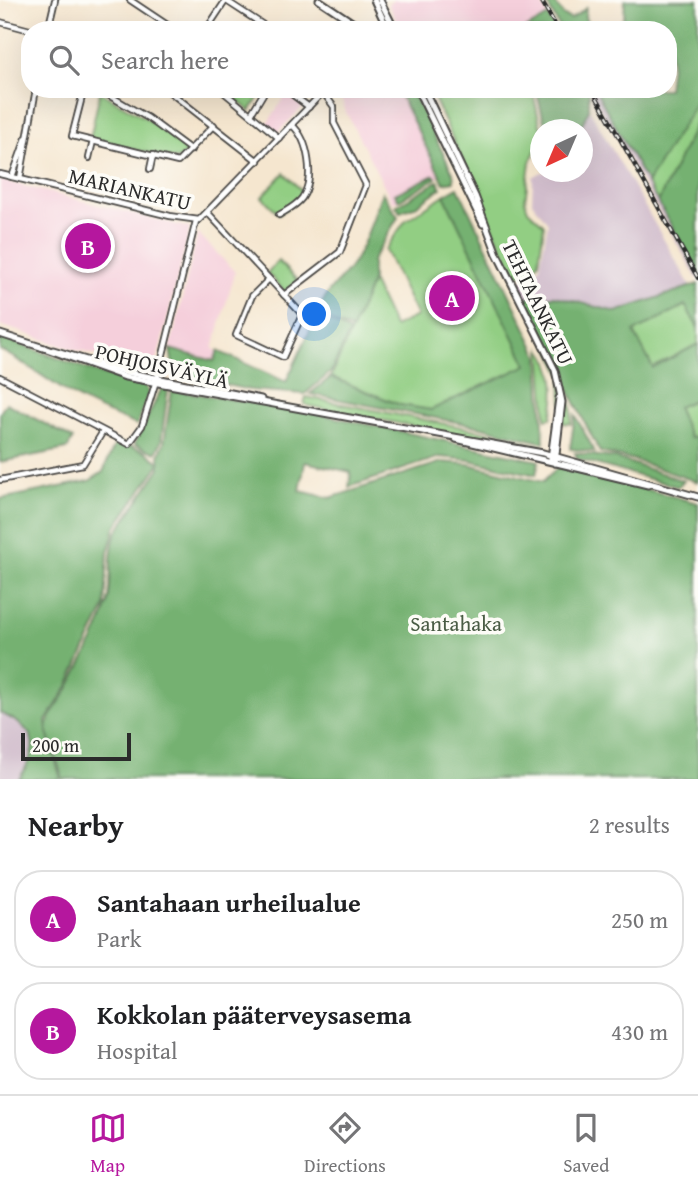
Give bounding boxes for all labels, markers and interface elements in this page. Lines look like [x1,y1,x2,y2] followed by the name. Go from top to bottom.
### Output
[21,21,677,98] search box
[101,40,229,79] text: Search here
[45,41,83,79] icon: search
[530,119,593,182] north arrow
[66,160,194,218] street label: MARIANKATU
[65,220,111,272] pin: B
[494,234,582,370] street label: TEHTAANKATU
[429,272,475,324] pin: A
[297,297,331,331] your location
[92,336,232,396] street label: POHJOISVÄYLÄ
[410,608,502,639] park label: Santahaka
[21,730,131,762] scale bar
[32,731,79,759] text: 200 m
[28,803,124,847] text: Nearby
[589,808,670,841] text: 2 results
[97,883,361,922] text: Santahaan urheilualue
[46,903,60,936] text: A
[611,903,668,936] text: 250 m
[97,922,141,955] text: Park
[97,995,412,1034] text: Kokkolan pääterveysasema
[46,1015,60,1048] text: B
[611,1015,668,1048] text: 430 m
[97,1034,177,1067] text: Hospital
[89,1109,127,1179] tab: Map
[304,1109,386,1179] tab: Directions
[563,1109,609,1179] tab: Saved

